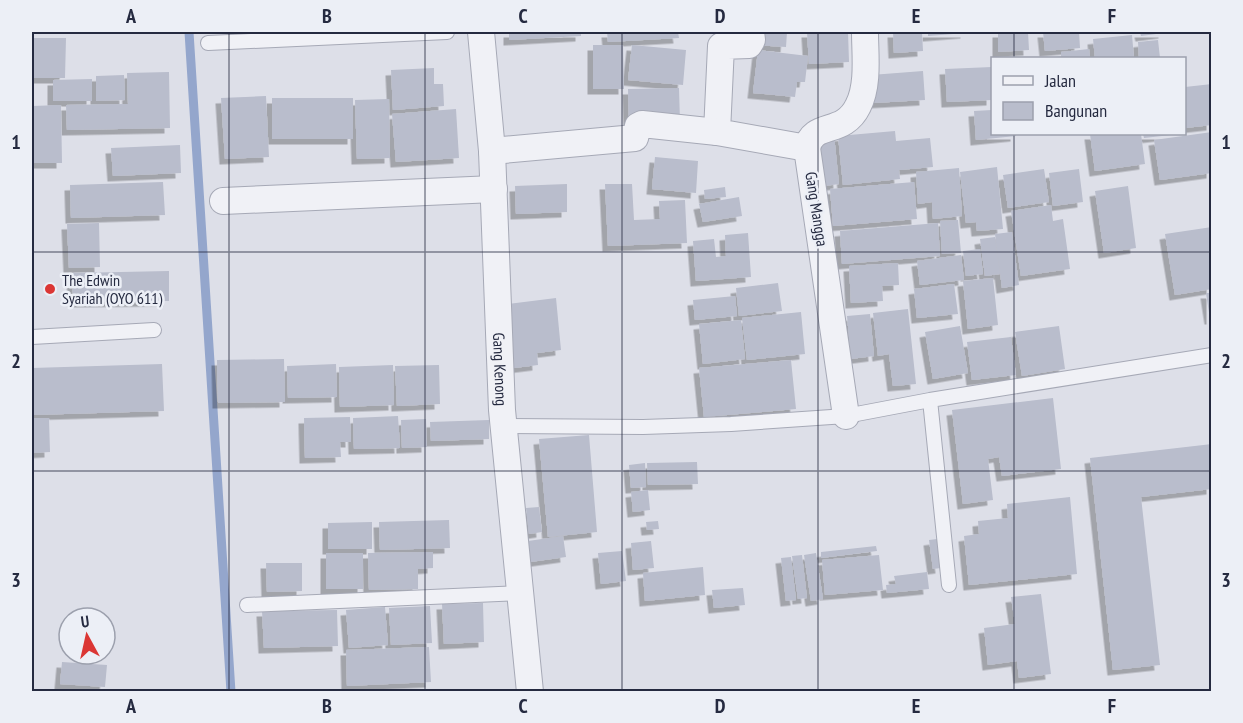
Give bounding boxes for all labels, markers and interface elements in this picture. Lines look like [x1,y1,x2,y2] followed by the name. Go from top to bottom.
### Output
[125,3,137,29] text: A
[322,3,332,29] text: B
[518,3,528,29] text: C
[715,3,726,29] text: D
[912,3,920,29] text: E
[1108,3,1116,29] text: F
[991,57,1186,135] legend
[1044,69,1076,92] text: Jalan
[1045,99,1107,122] text: Bangunan
[11,129,21,155] text: 1
[1221,129,1231,155] text: 1
[801,170,833,248] street label: Gang Mangga
[62,270,162,308] place label: The Edwin Syariah (OYO 611)
[43,282,57,296] marker: The Edwin Syariah (OYO 611)
[489,332,512,406] street label: Gang Kenong
[11,348,21,374] text: 2
[1221,348,1231,374] text: 2
[11,567,21,593] text: 3
[1221,567,1231,593] text: 3
[57,606,117,666] north arrow
[79,611,90,632] text: U
[125,693,137,719] text: A
[322,693,332,719] text: B
[518,693,528,719] text: C
[715,693,726,719] text: D
[912,693,920,719] text: E
[1108,693,1116,719] text: F

